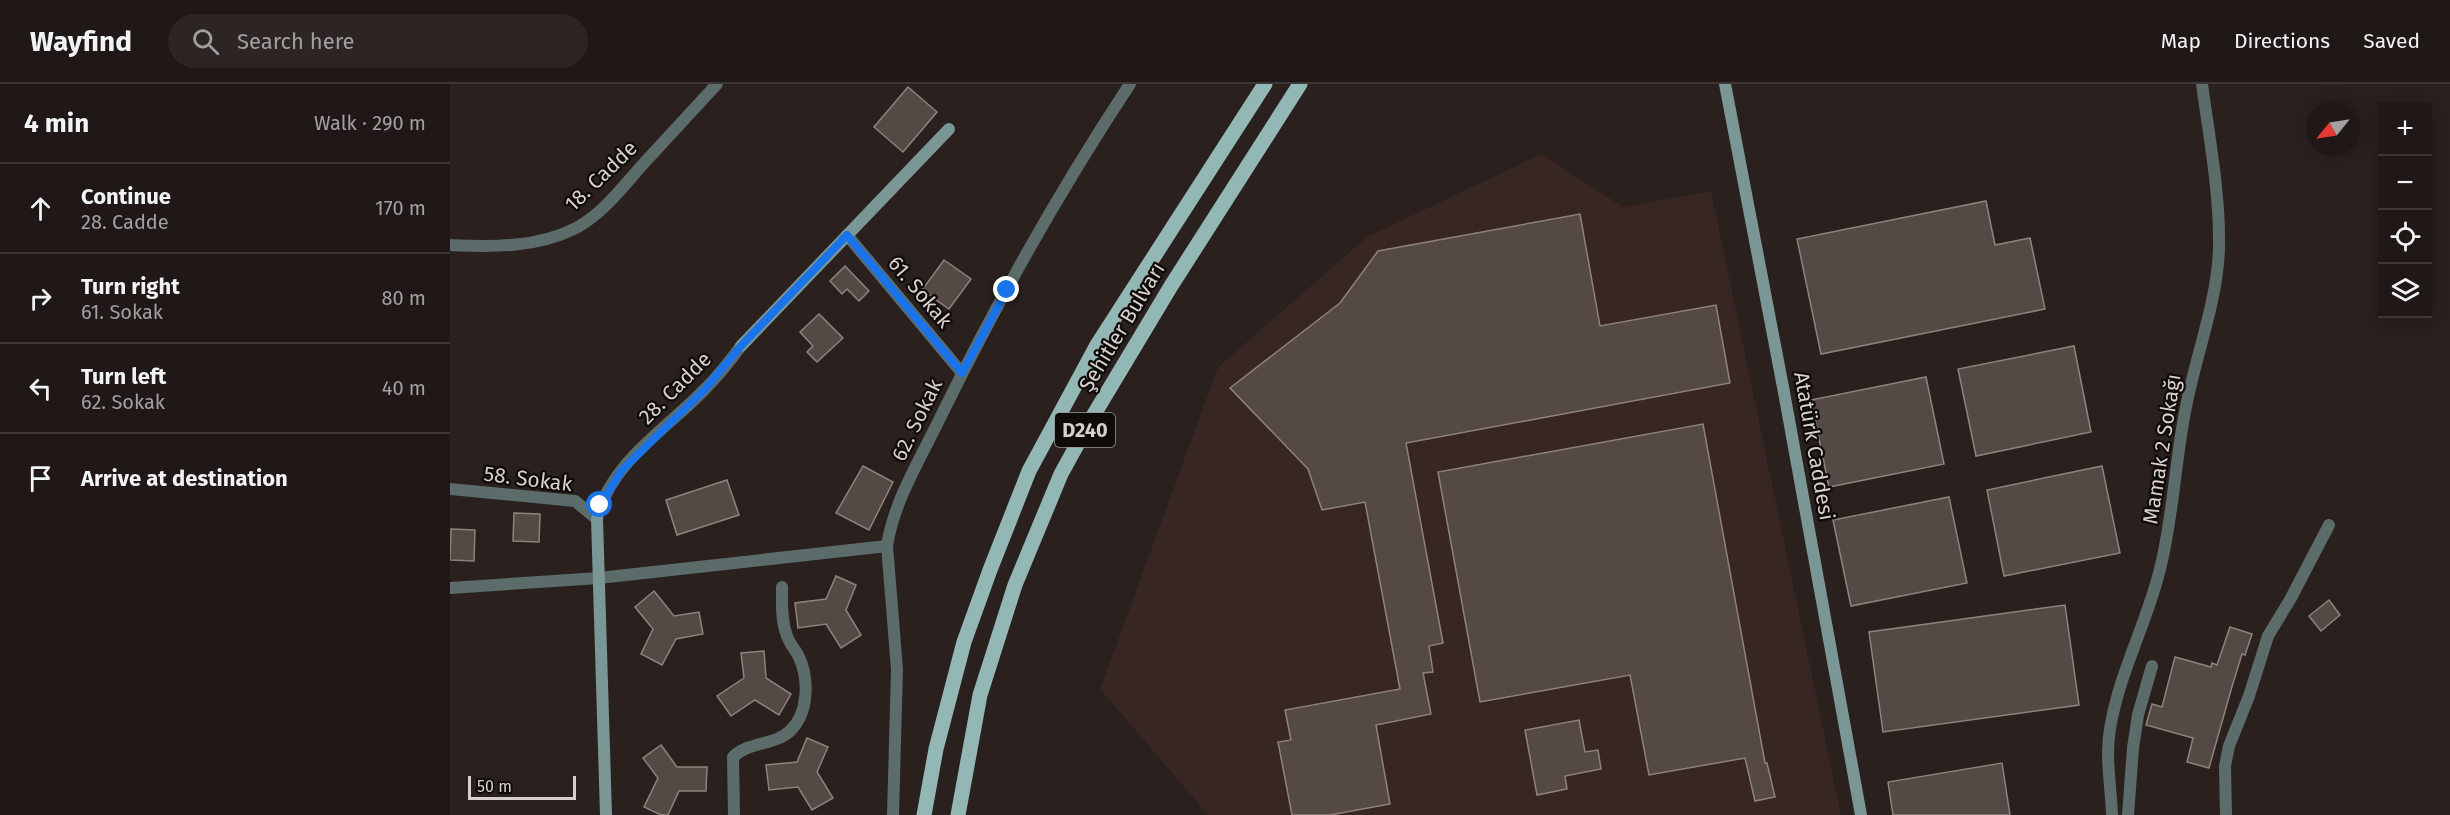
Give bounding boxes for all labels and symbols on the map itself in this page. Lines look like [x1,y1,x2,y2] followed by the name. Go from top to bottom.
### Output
[2306,102,2360,156] north arrow
[559,135,643,217] street label: 18. Cadde
[882,251,958,334] street label: 61. Sokak
[1073,258,1171,396] street label: Şehitler Bulvarı
[993,276,1019,302] route end
[633,346,717,430] street label: 28. Cadde
[1788,370,1840,522] street label: Atatürk Caddesi
[2137,372,2187,526] street label: Mamak 2 Sokağı
[886,374,948,465] street label: 62. Sokak
[1055,413,1115,447] road number: D240
[482,461,574,497] street label: 58. Sokak
[586,491,612,517] route start
[468,773,576,800] scale bar

